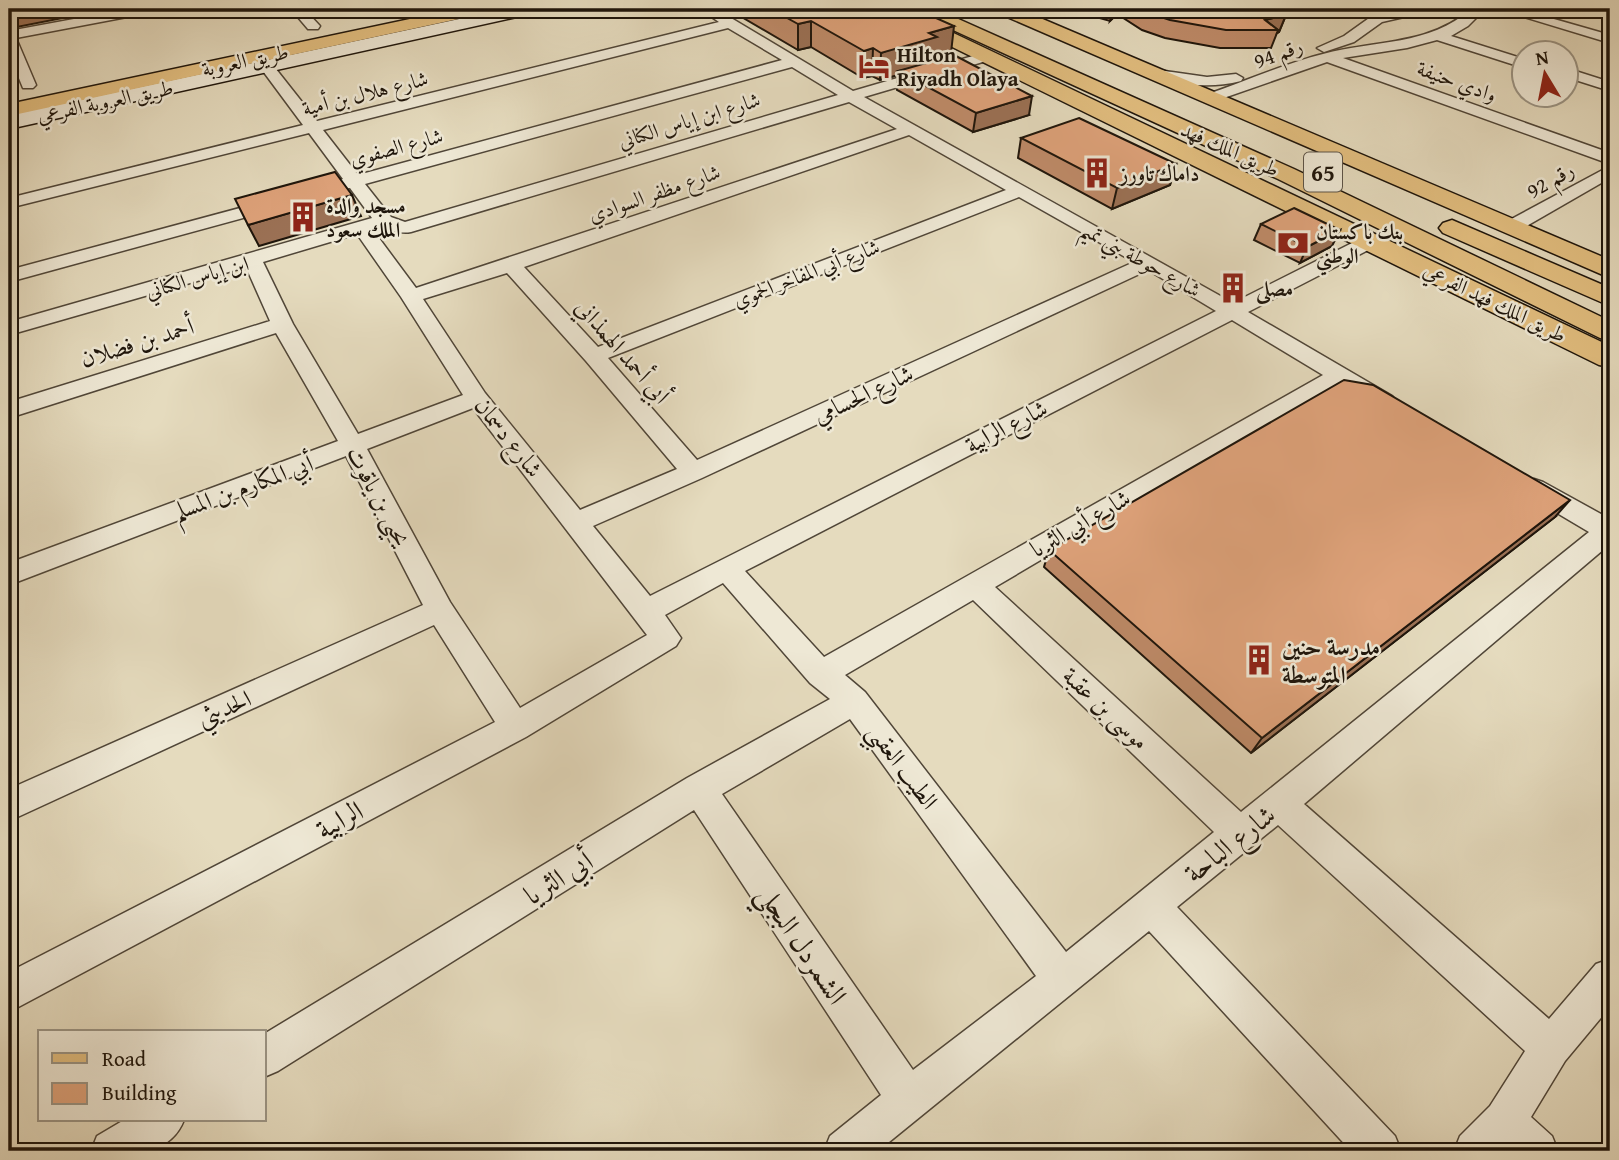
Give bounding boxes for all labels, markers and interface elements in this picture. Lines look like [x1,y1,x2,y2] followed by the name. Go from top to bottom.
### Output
[1249,30,1309,81] street label: رقم 94
[199,36,291,84] street label: طريق العروبة
[1510,38,1580,108] north arrow
[897,39,1019,94] place label: Hilton Riyadh Olaya
[1533,42,1551,72] text: N
[857,49,891,83] hotel icon: Hilton Riyadh Olaya
[1412,52,1501,111] street label: وادي حنيفة
[299,62,432,127] street label: شارع هلال بن أمية
[34,71,177,133] street label: طريق العروبة الفرعي
[614,84,765,159] street label: شارع ابن إياس الكناني
[1176,113,1284,185] street label: طريق الملك فهد
[346,120,447,177] street label: شارع الصفوي
[1304,153,1342,192] road number: 65
[1520,154,1582,210] street label: رقم 92
[584,156,725,233] street label: شارع مظفر السوادي
[1080,156,1114,190] building icon: داماك تاورز
[1118,158,1199,189] place label: داماك تاورز
[326,190,406,245] place label: مسجد والدة الملك سعود
[286,200,320,234] building icon: مسجد والدة الملك سعود
[1072,213,1207,310] street label: شارع حوطة بني تميم
[1316,216,1403,276] place label: بنك باكستان الوطني
[1276,226,1310,260] bank icon: بنك باكستان الوطني
[728,231,885,318] street label: شارع أبي المفاخر الحموي
[142,247,253,308] street label: ابن إياس الكناني
[1417,254,1572,352] street label: طريق الملك فهد الفرعي
[1216,271,1250,305] building icon: مصلى
[1255,273,1293,305] place label: مصلى
[566,291,679,413] street label: أبي أحمد الهمذاني
[76,308,199,376] street label: أحمد بن فضلان
[807,356,920,435] street label: شارع الحسامي
[464,389,552,487] street label: شارع دسمان
[959,390,1055,464] street label: شارع الرابية
[335,440,420,554] street label: يحيى بن ياقوت
[168,445,321,535] street label: أبي المكارم بن المسلم
[1023,480,1138,569] street label: شارع أبي الثريا
[1282,629,1380,692] place label: مدرسة حنين المتوسطة
[1242,643,1276,677] building icon: مدرسة حنين المتوسطة
[1055,659,1157,757] street label: موسى بن عقبة
[191,681,259,740] street label: الحديثي
[855,716,947,819] street label: الطيب العقبي
[308,789,370,849] street label: الرابية
[1174,794,1286,895] street label: شارع الباحة
[515,840,603,917] street label: أبي الثريا
[742,876,858,1016] street label: الشمردل البجلي
[38,1030,266,1122] legend
[102,1043,147,1074] text: Road
[102,1077,177,1108] text: Building

